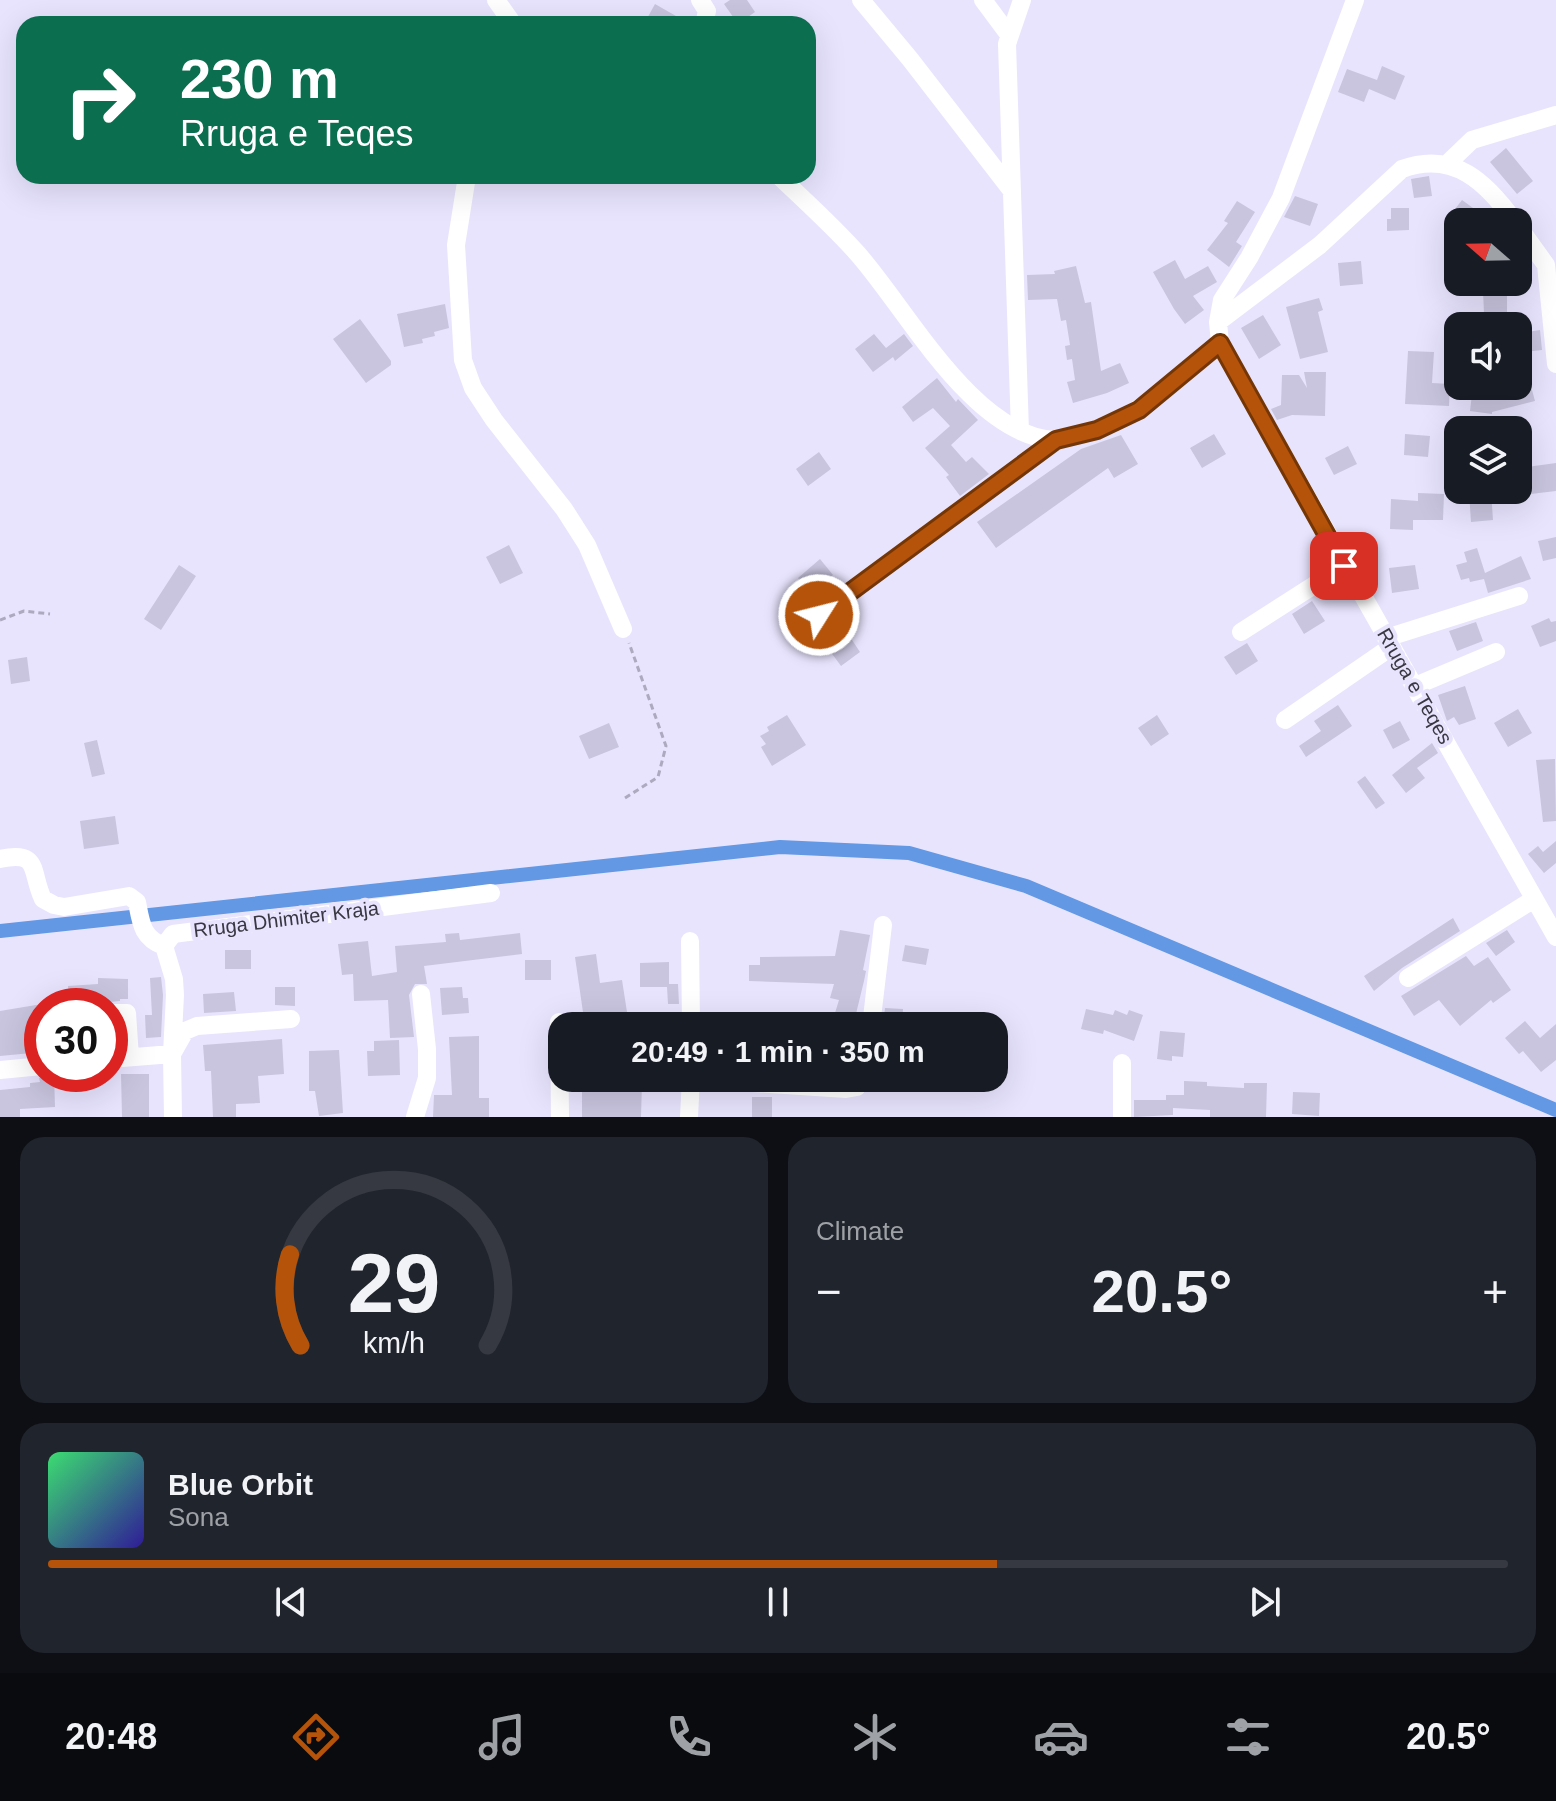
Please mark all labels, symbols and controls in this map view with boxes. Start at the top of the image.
text: 230 m [180,47,339,110]
icon: right [48,48,152,152]
text: Rruga e Teqes [180,113,414,154]
north arrow [1444,208,1532,296]
map controls [1444,208,1532,504]
button: sound [1444,312,1532,400]
button: layers [1444,416,1532,504]
pin [1310,532,1378,600]
icon: arrive [1322,544,1366,588]
position arrow [777,573,861,657]
street label: Rruga e Teqes [1373,624,1457,748]
street label: Rruga Dhimiter Kraja [192,897,381,941]
speed limit sign: 30 [24,988,128,1092]
text: 20:49 · 1 min · 350 m [631,1035,925,1068]
text: Climate [816,1216,904,1246]
text: 29 [348,1237,440,1330]
text: 20.5° [1092,1258,1232,1325]
text: − [816,1267,842,1316]
text: + [1482,1267,1508,1316]
text: km/h [363,1327,425,1359]
text: Blue Orbit [168,1468,313,1501]
text: Sona [168,1502,229,1532]
icon: previous [269,1580,313,1624]
icon: pause [756,1580,800,1624]
icon: next [1243,1580,1287,1624]
icon: directions [288,1709,344,1765]
icon: music [474,1709,530,1765]
icon: phone [661,1709,717,1765]
icon: climate [847,1709,903,1765]
icon: car [1033,1709,1089,1765]
icon: filters [1220,1709,1276,1765]
text: 20:48 [65,1716,157,1757]
text: 20.5° [1406,1716,1491,1757]

